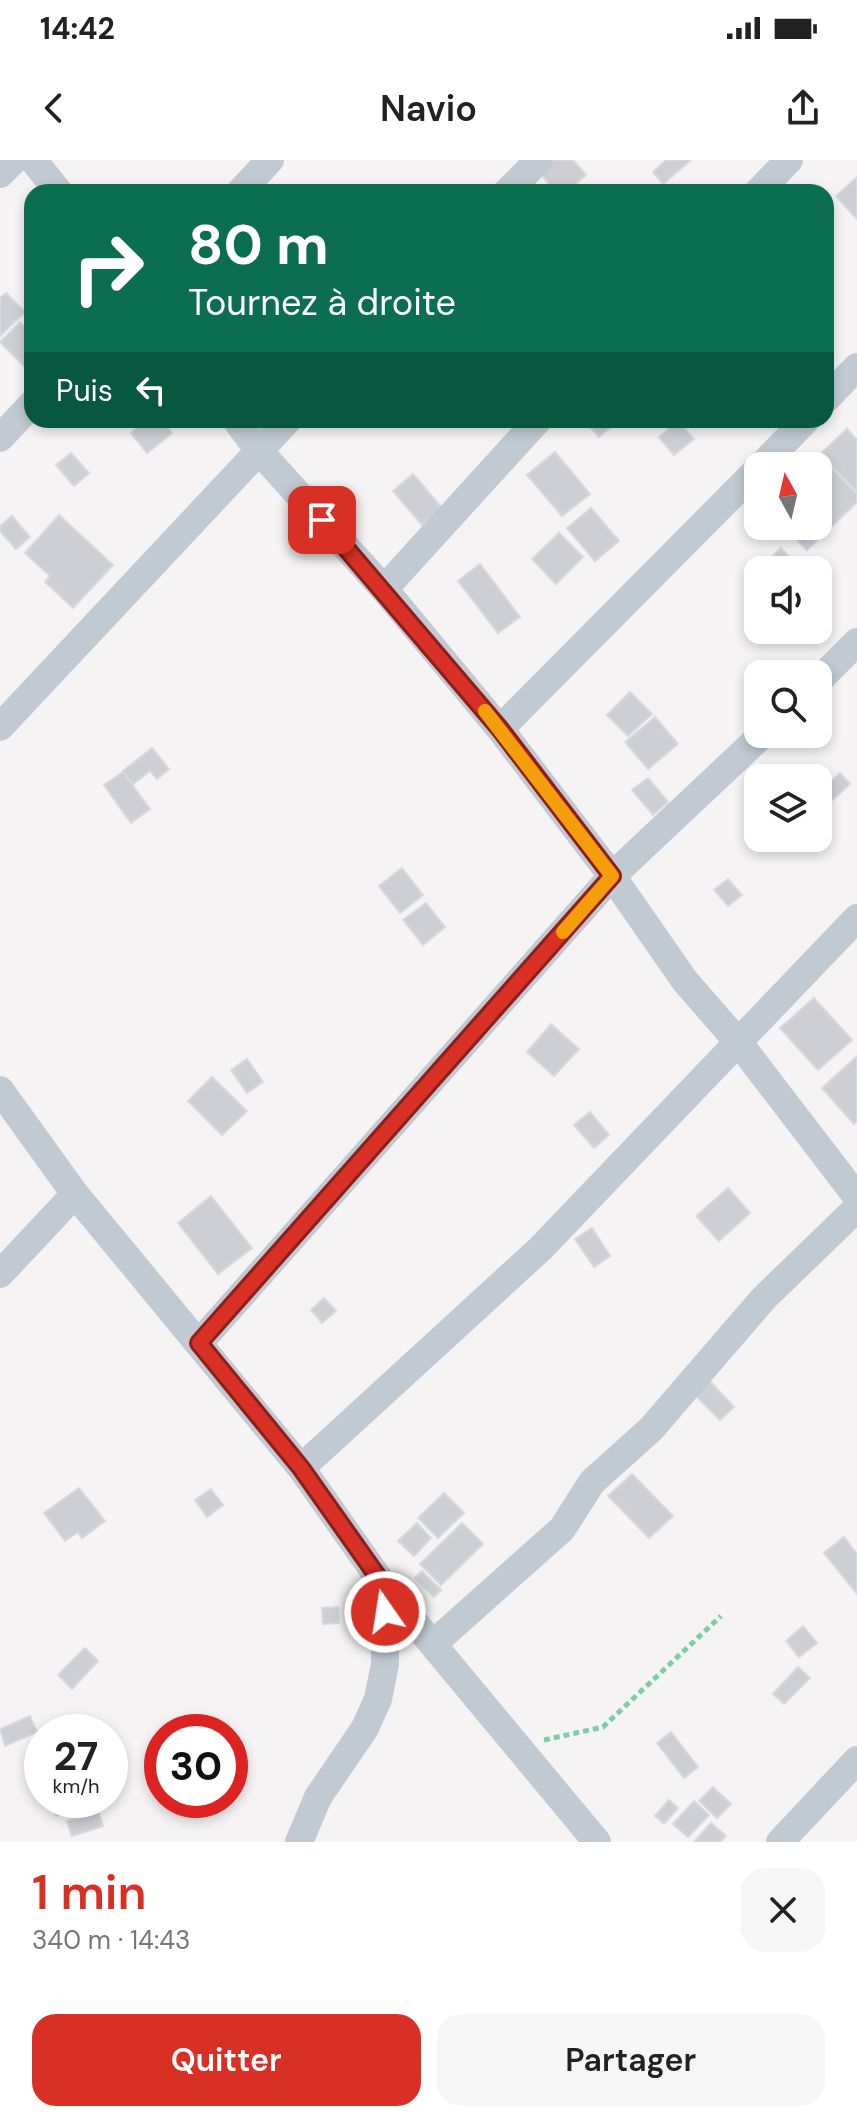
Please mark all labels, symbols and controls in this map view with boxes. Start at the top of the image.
text: 14:42 [40,9,115,48]
text: Navio [380,85,477,132]
icon: back [32,86,76,130]
icon: share [781,86,825,130]
text: 80 m [188,208,329,281]
icon: right [56,216,160,320]
text: Tournez à droite [188,279,456,326]
icon: left [129,368,173,412]
text: Puis [56,371,113,410]
north arrow [744,452,832,540]
map controls [744,452,832,852]
pin [288,486,356,554]
icon: arrive [300,498,344,542]
button: sound [744,556,832,644]
button: search [744,660,832,748]
button: layers [744,764,832,852]
position arrow [343,1570,427,1654]
speed limit sign: 30 [144,1714,248,1818]
text: 27 [54,1730,98,1782]
text: km/h [52,1773,100,1799]
text: 1 min [32,1861,147,1924]
button: close [741,1868,825,1952]
text: 340 m · 14:43 [32,1923,190,1957]
button: Quitter [32,2014,421,2106]
button: Partager [437,2014,825,2106]

